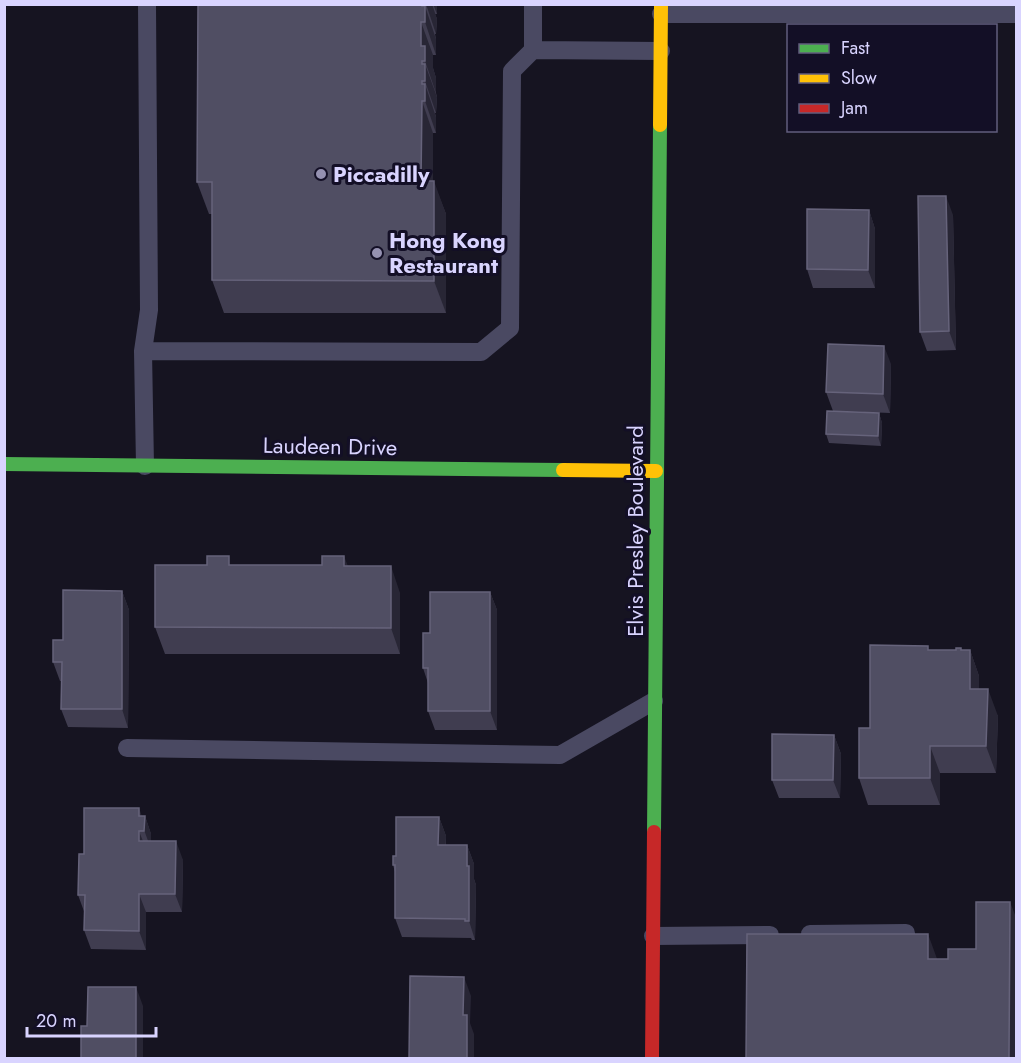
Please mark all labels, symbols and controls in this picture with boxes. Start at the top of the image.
legend [787,24,997,132]
text: Fast [841,35,870,61]
text: Slow [841,65,878,91]
text: Jam [839,95,868,121]
place label: Piccadilly [333,158,430,190]
marker: Piccadilly [314,167,328,181]
place label: Hong Kong Restaurant [389,224,506,281]
marker: Hong Kong Restaurant [370,246,384,260]
street label: Elvis Presley Boulevard [619,425,651,637]
street label: Laudeen Drive [263,429,397,463]
scale bar [27,1000,156,1038]
text: 20 m [36,1008,76,1034]

